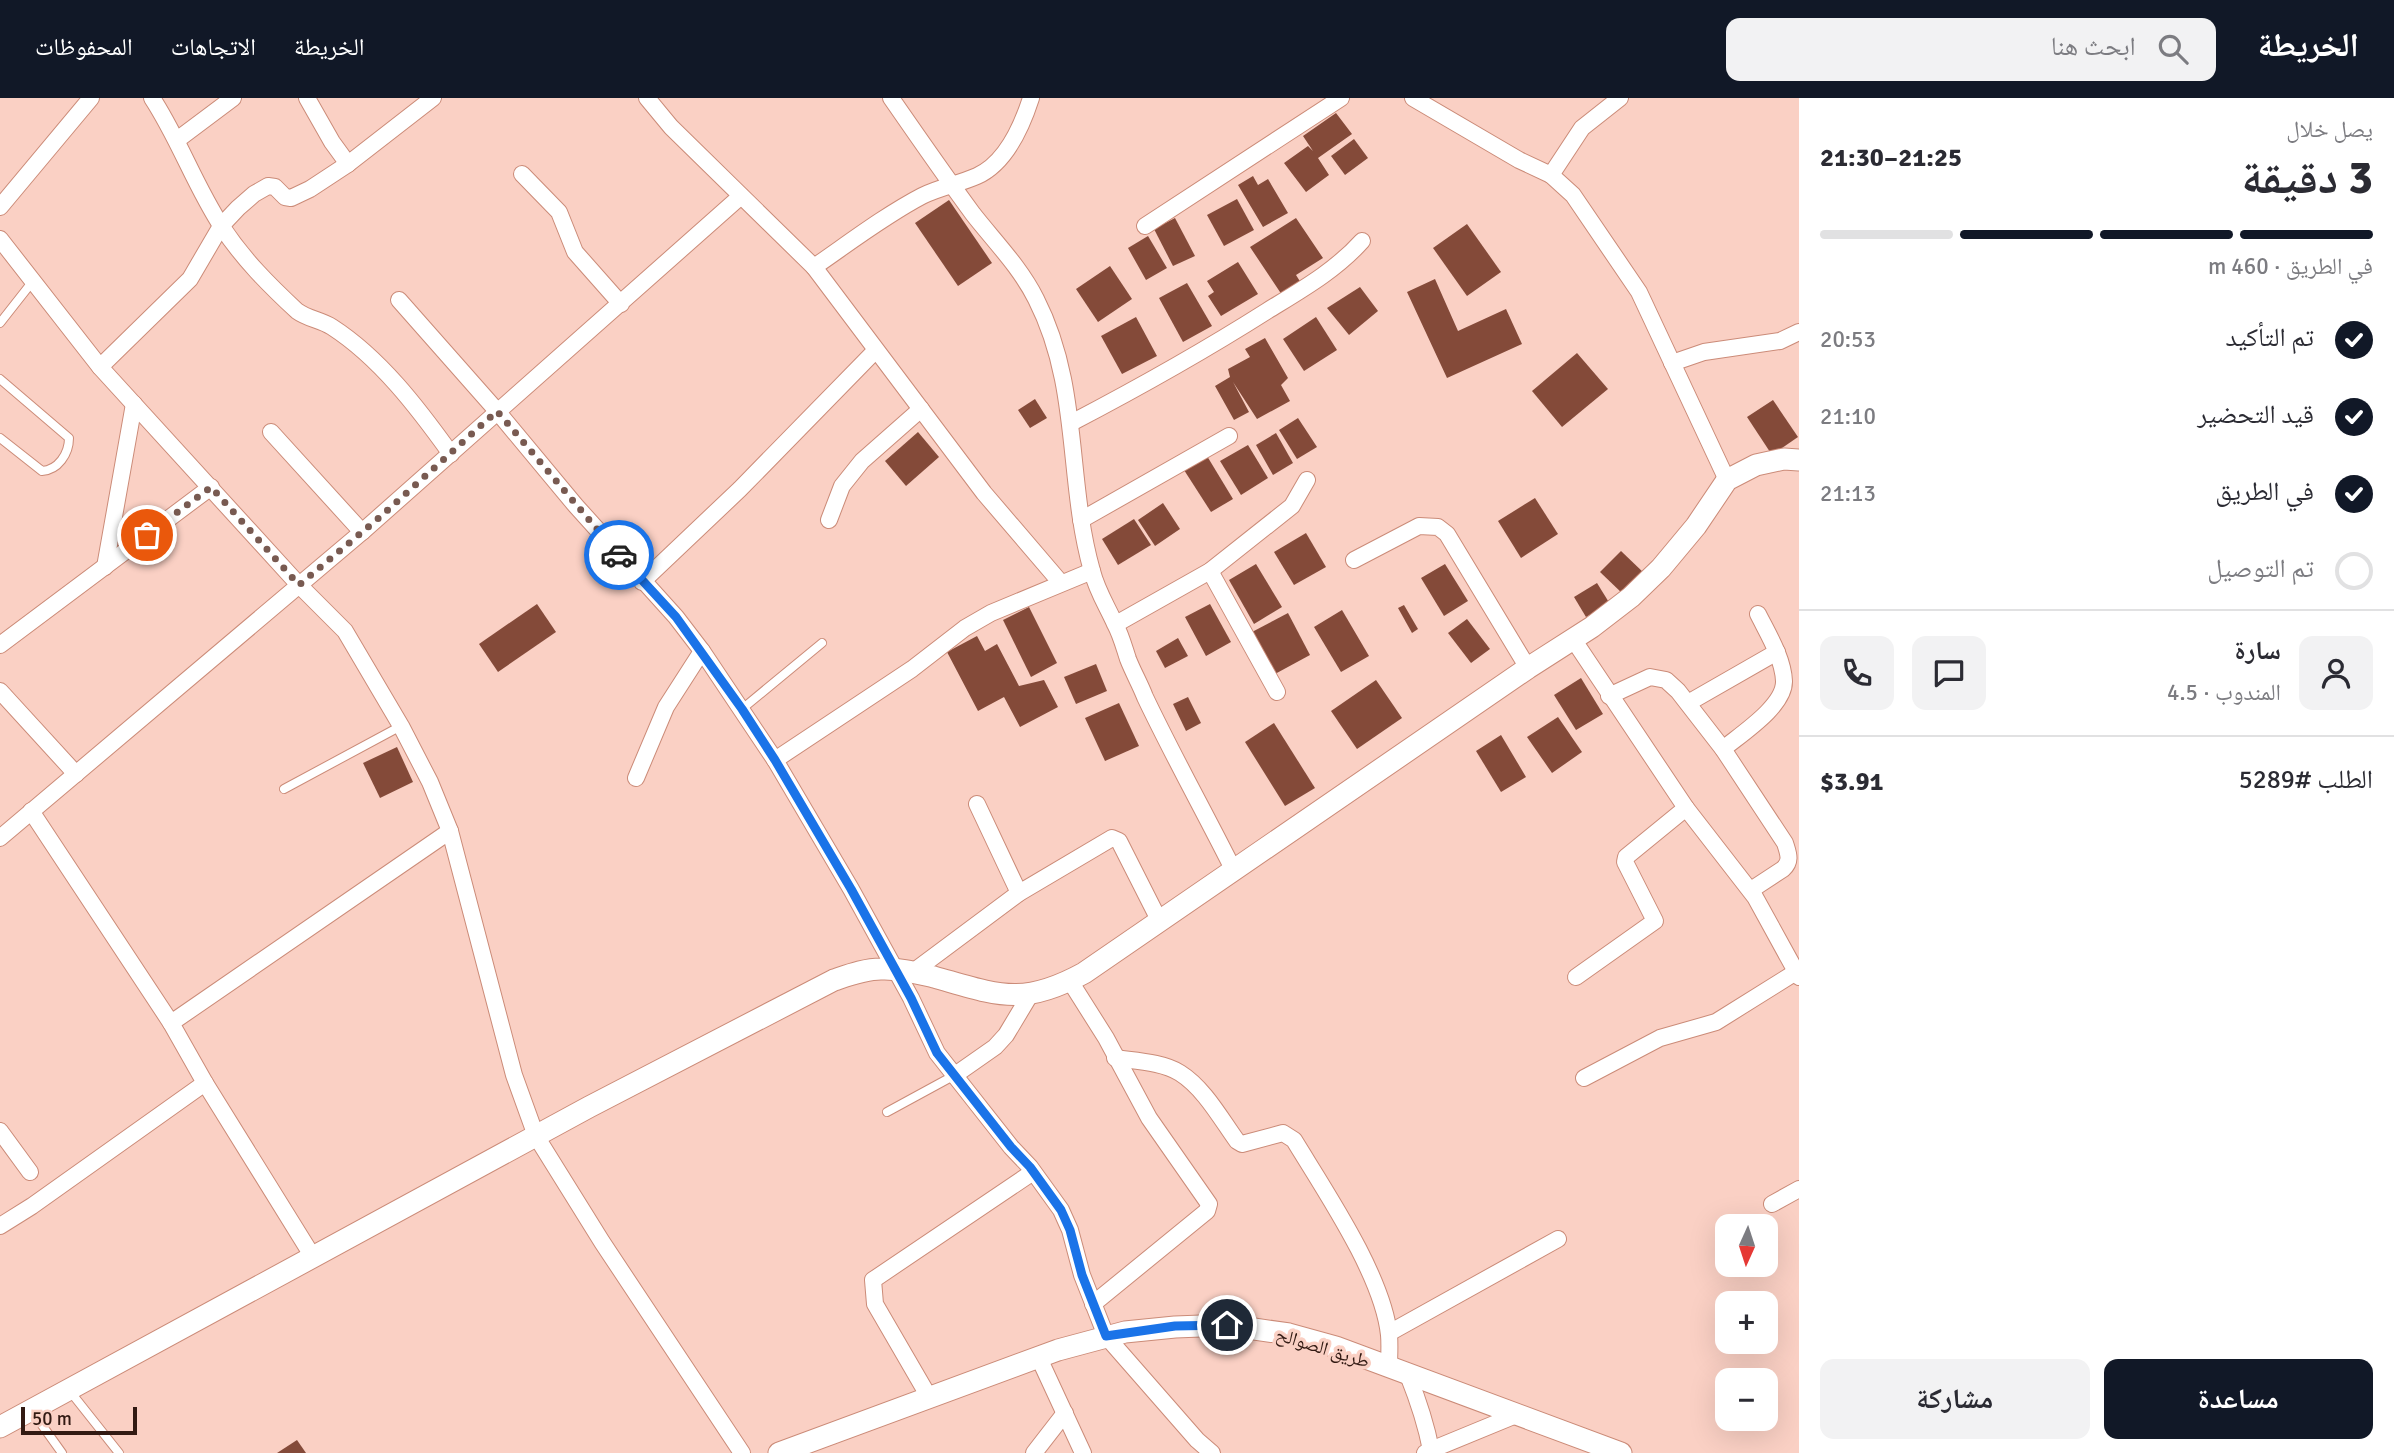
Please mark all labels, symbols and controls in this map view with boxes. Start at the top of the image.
search box [1726,18,2216,81]
text: الخريطة [2258,25,2359,66]
icon: search [2154,30,2192,68]
text: ابحث هنا [2051,31,2136,63]
text: المحفوظات [35,32,133,62]
text: الاتجاهات [171,32,256,62]
text: الخريطة [294,32,365,62]
text: يصل خلال [2286,115,2373,144]
text: 21:25–21:30 [1820,142,1962,174]
text: 3 دقيقة [2241,150,2373,206]
text: في الطريق · 460 m [2208,252,2373,281]
icon: check [2335,321,2373,359]
text: تم التأكيد [2226,322,2314,354]
text: 20:53 [1820,325,1876,354]
icon: check [2335,398,2373,436]
text: قيد التحضير [2197,399,2314,431]
text: 21:10 [1820,402,1876,431]
icon: check [2335,475,2373,513]
text: في الطريق [2215,476,2314,508]
text: 21:13 [1820,479,1876,508]
pin [117,505,177,565]
icon: bag [128,516,166,554]
courier [584,520,654,590]
icon: car [600,536,638,574]
text: تم التوصيل [2207,553,2314,585]
text: سارة [2234,635,2281,667]
button: phone [1820,636,1894,710]
button: chat [1912,636,1986,710]
button: person [2299,636,2373,710]
text: المندوب · 4.5 [2167,678,2281,707]
text: الطلب #5289 [2239,764,2373,796]
text: $3.91 [1820,766,1884,798]
north arrow [1715,1214,1778,1278]
map controls [1715,1214,1778,1431]
button: + [1715,1291,1778,1354]
pin [1197,1295,1257,1355]
icon: home [1208,1306,1246,1344]
street label: طريق الصوالح [1273,1322,1372,1374]
button: مشاركة [1820,1359,2090,1439]
button: مساعدة [2104,1359,2373,1439]
button: − [1715,1368,1778,1431]
scale bar [21,1404,136,1436]
text: 50 m [32,1407,72,1431]

